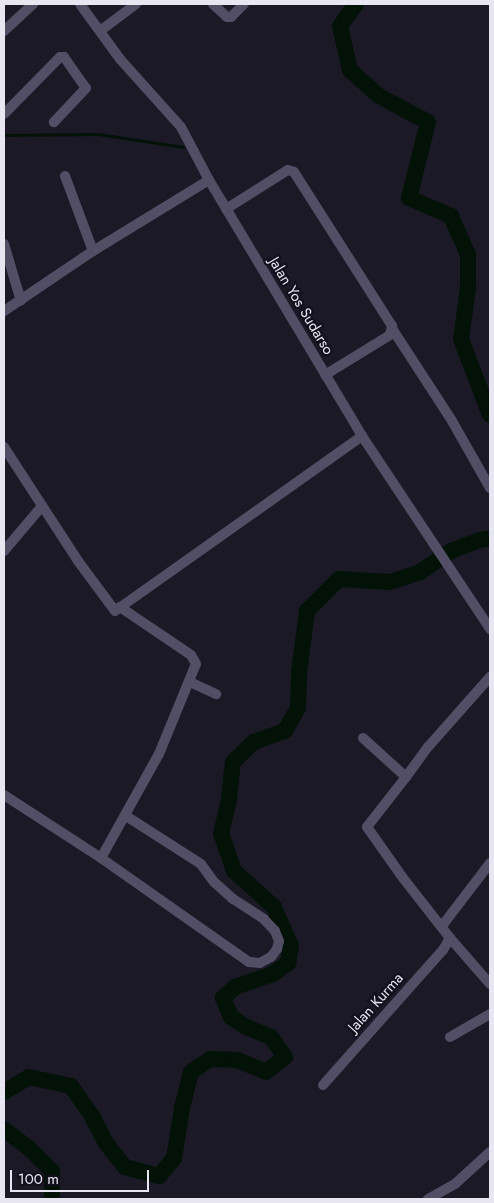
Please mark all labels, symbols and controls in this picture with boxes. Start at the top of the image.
street label: Jalan Yos Sudarso [265,254,337,358]
street label: Jalan Kurma [345,970,407,1036]
scale bar [12,1160,151,1192]
text: 100 m [18,1168,59,1190]

